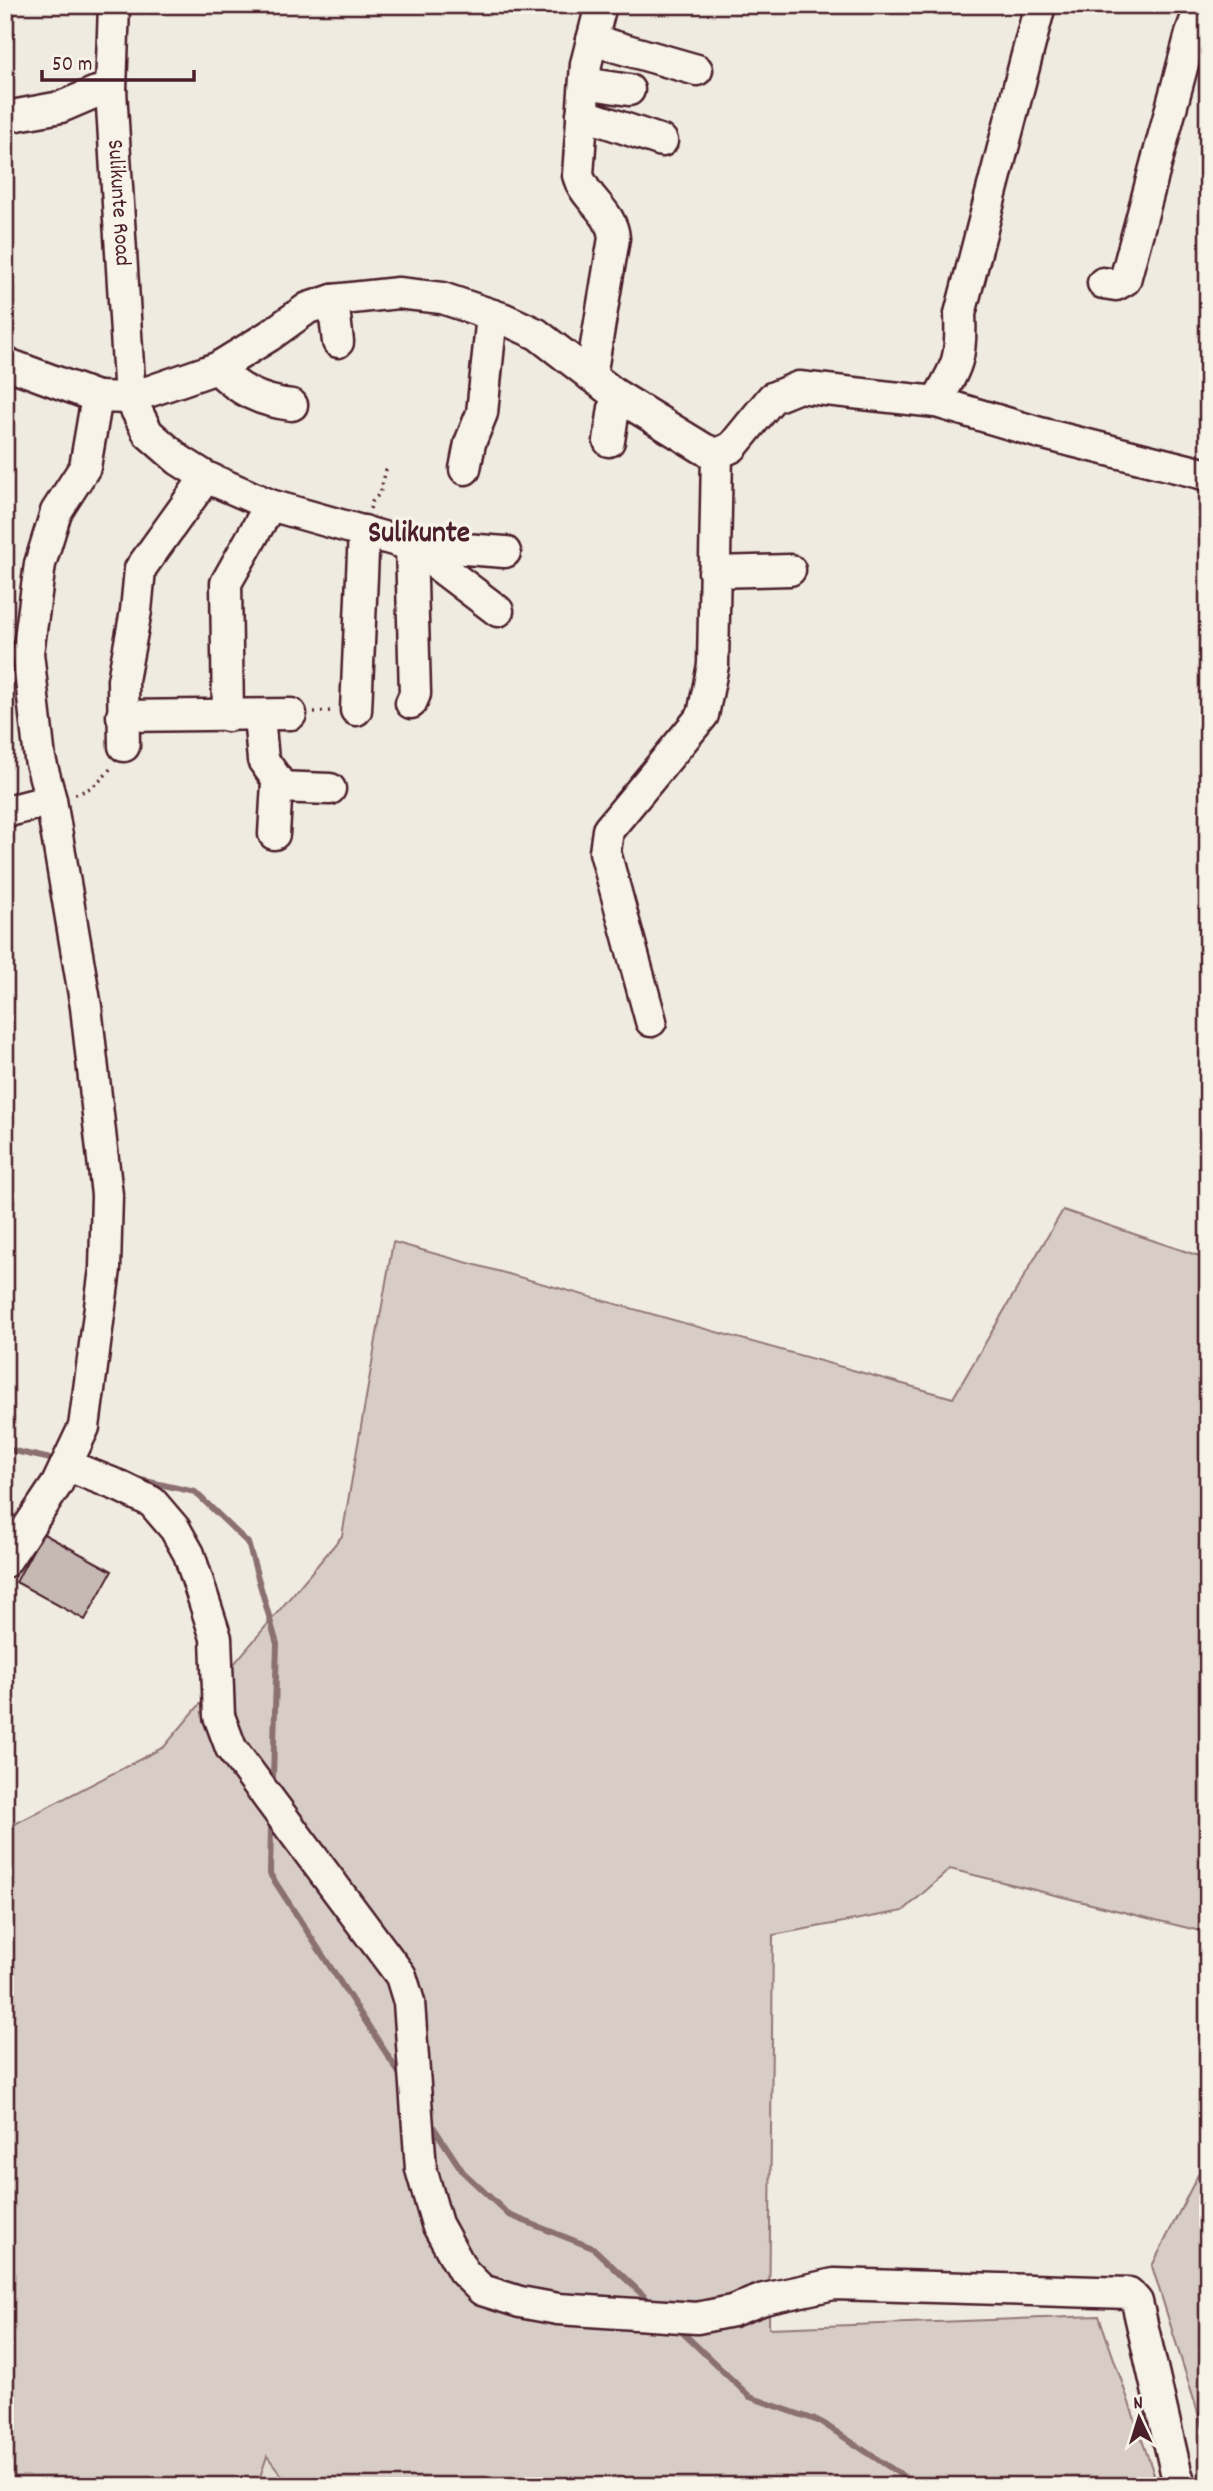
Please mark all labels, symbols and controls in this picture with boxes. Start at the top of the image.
scale bar [42,38,194,82]
text: 50 m [52,51,92,81]
street label: Sulikunte Road [98,138,138,267]
district label: Sulikunte [368,514,470,557]
north arrow [1104,2382,1174,2452]
text: N [1132,2391,1144,2418]

